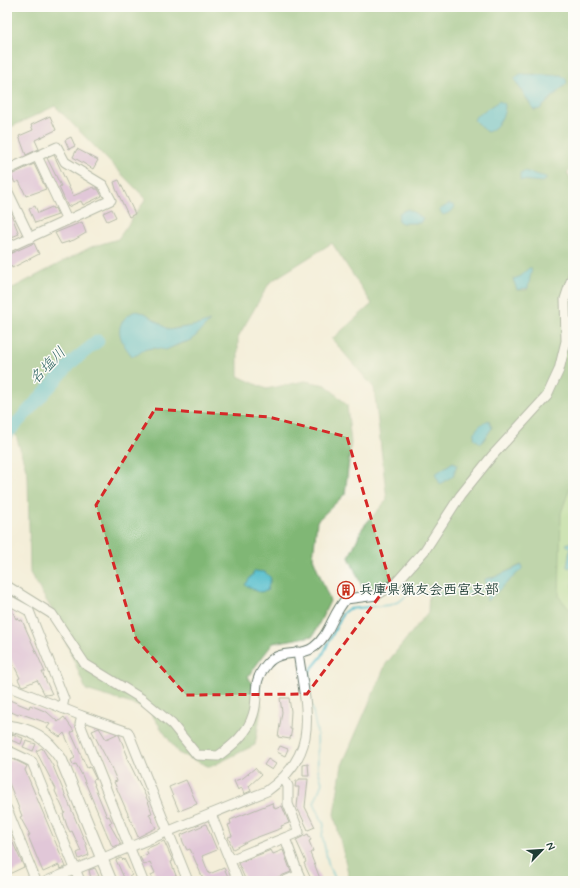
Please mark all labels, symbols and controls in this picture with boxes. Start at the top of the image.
water label: 名塩川 [25,343,71,389]
building icon: 兵庫県猟友会西宮支部 [336,580,356,600]
place label: 兵庫県猟友会西宮支部 [359,581,499,599]
north arrow [522,830,562,870]
text: N [542,840,558,852]

